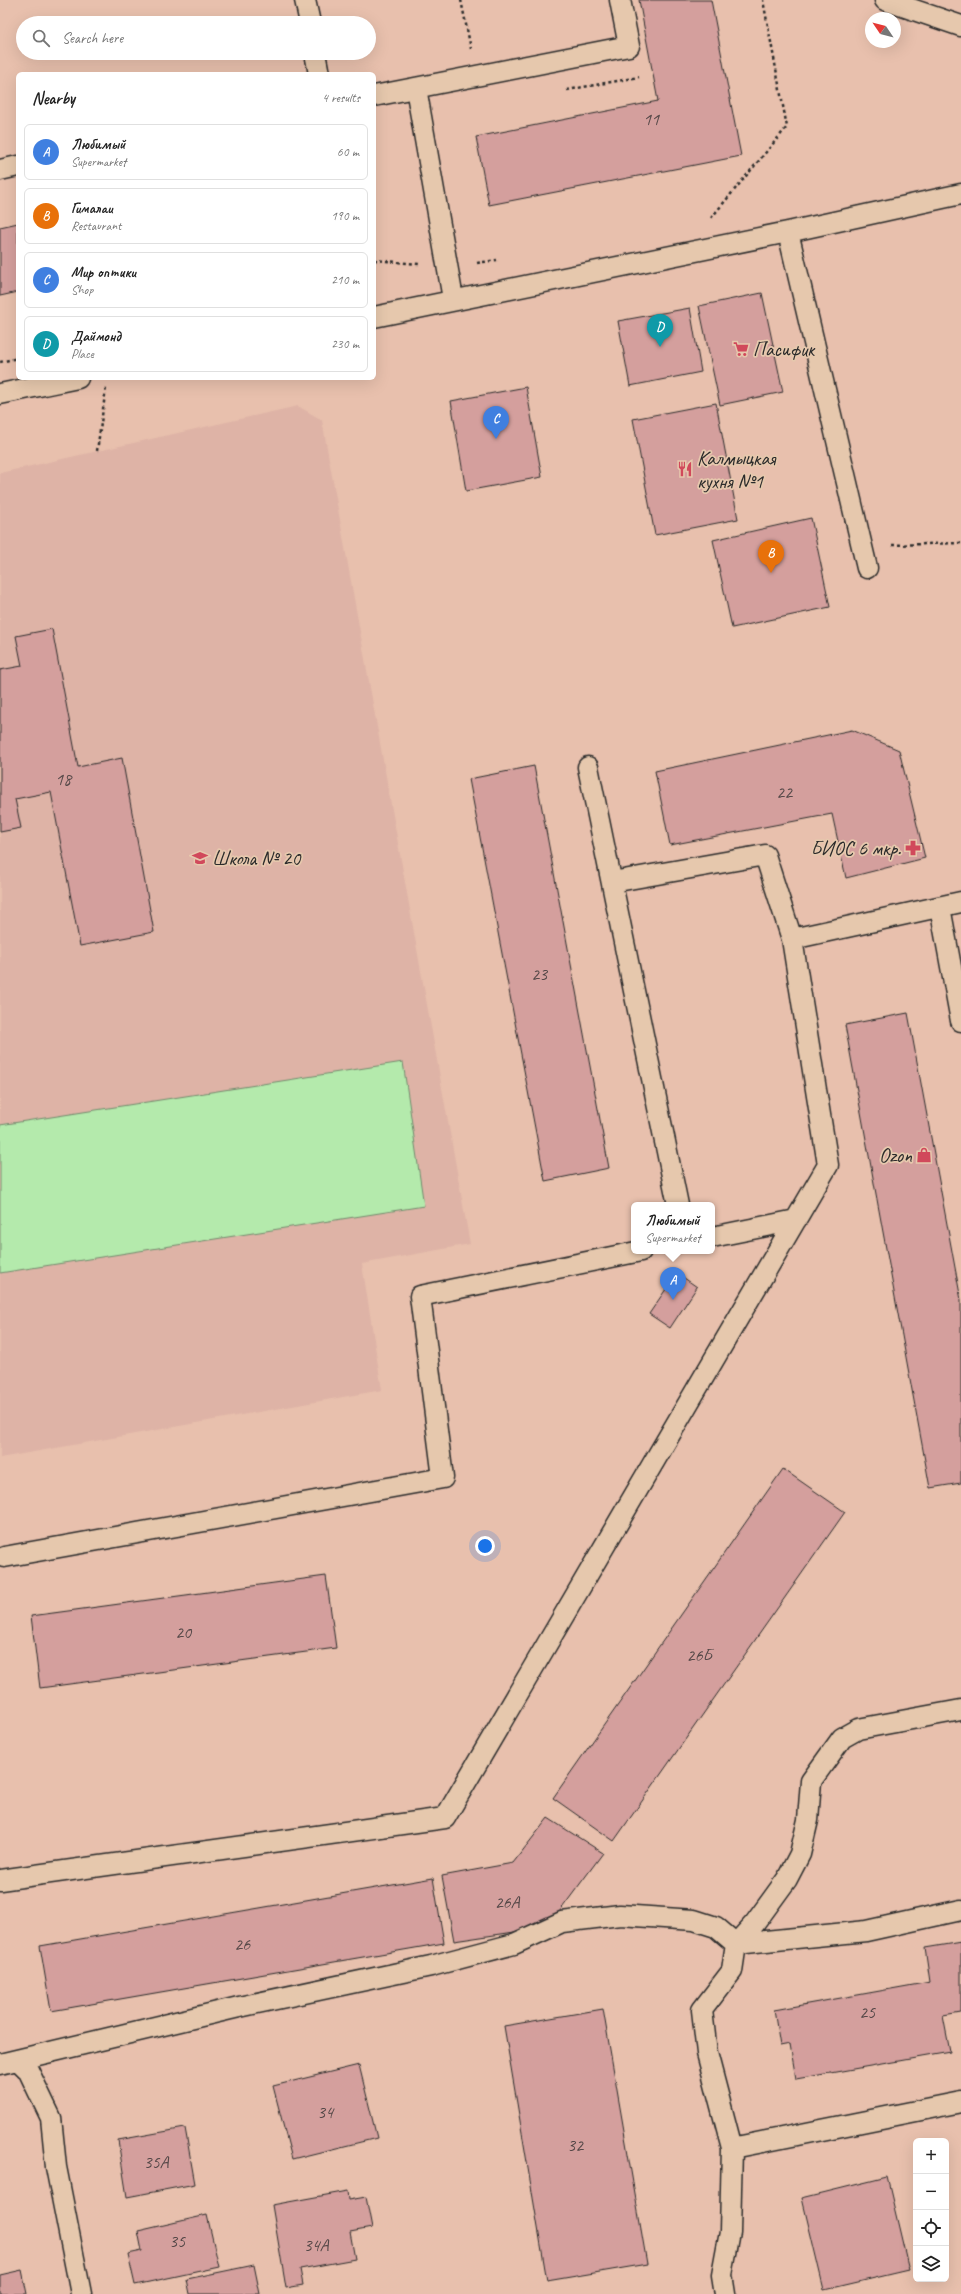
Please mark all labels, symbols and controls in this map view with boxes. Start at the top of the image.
north arrow [865,12,901,48]
search box [16,16,376,60]
icon: search [30,27,52,49]
text: Search here [62,29,123,48]
text: Nearby [32,88,75,109]
text: 4 results [322,90,360,106]
house number: 11 [643,108,660,130]
text: Любимый [71,135,125,154]
text: A [43,144,49,160]
text: 60 m [337,144,359,160]
text: Supermarket [71,154,126,170]
text: Гималаи [71,199,113,218]
text: B [43,208,49,224]
text: 190 m [331,208,359,224]
text: Restaurant [71,218,121,234]
text: Мир оптики [71,263,136,282]
text: C [43,272,49,288]
text: 210 m [331,272,359,288]
text: Shop [71,282,93,298]
pin: D [647,314,673,347]
text: Даймонд [71,327,121,346]
text: D [42,336,50,352]
text: 230 m [331,336,359,352]
place label: Пасифик [753,337,816,362]
supermarket icon: Пасифик [732,340,750,358]
text: Place [71,346,94,362]
pin: C [483,406,509,439]
place label: Калмыцкая кухня №1 [697,446,777,494]
restaurant icon: Калмыцкая кухня №1 [676,460,694,478]
pin: B [758,540,784,573]
house number: 18 [55,768,73,790]
house number: 22 [776,781,794,803]
place label: БИОС 6 мкр. [811,836,901,861]
pharmacy icon: БИОС 6 мкр. [904,839,922,857]
place label: Школа № 20 [212,846,302,871]
school or university icon: Школа № 20 [191,849,209,867]
house number: 23 [531,963,549,985]
place label: Ozon [879,1143,913,1168]
shop icon: Ozon [915,1146,933,1164]
popup [631,1202,715,1254]
text: Любимый [645,1211,700,1230]
text: Supermarket [645,1230,701,1246]
pin: A [660,1267,686,1300]
your location [475,1536,495,1556]
house number: 20 [175,1621,193,1643]
house number: 26Б [686,1644,715,1666]
house number: 26А [494,1891,521,1913]
house number: 26 [234,1933,251,1955]
house number: 25 [859,2001,876,2023]
house number: 34 [317,2101,335,2123]
house number: 32 [567,2134,585,2156]
map controls [913,2138,949,2282]
button: + [913,2138,949,2174]
house number: 35А [143,2151,170,2173]
button: − [913,2174,949,2210]
button: locate [913,2210,949,2246]
house number: 35 [169,2230,186,2252]
house number: 34А [303,2234,330,2256]
button: layers [913,2246,949,2282]

